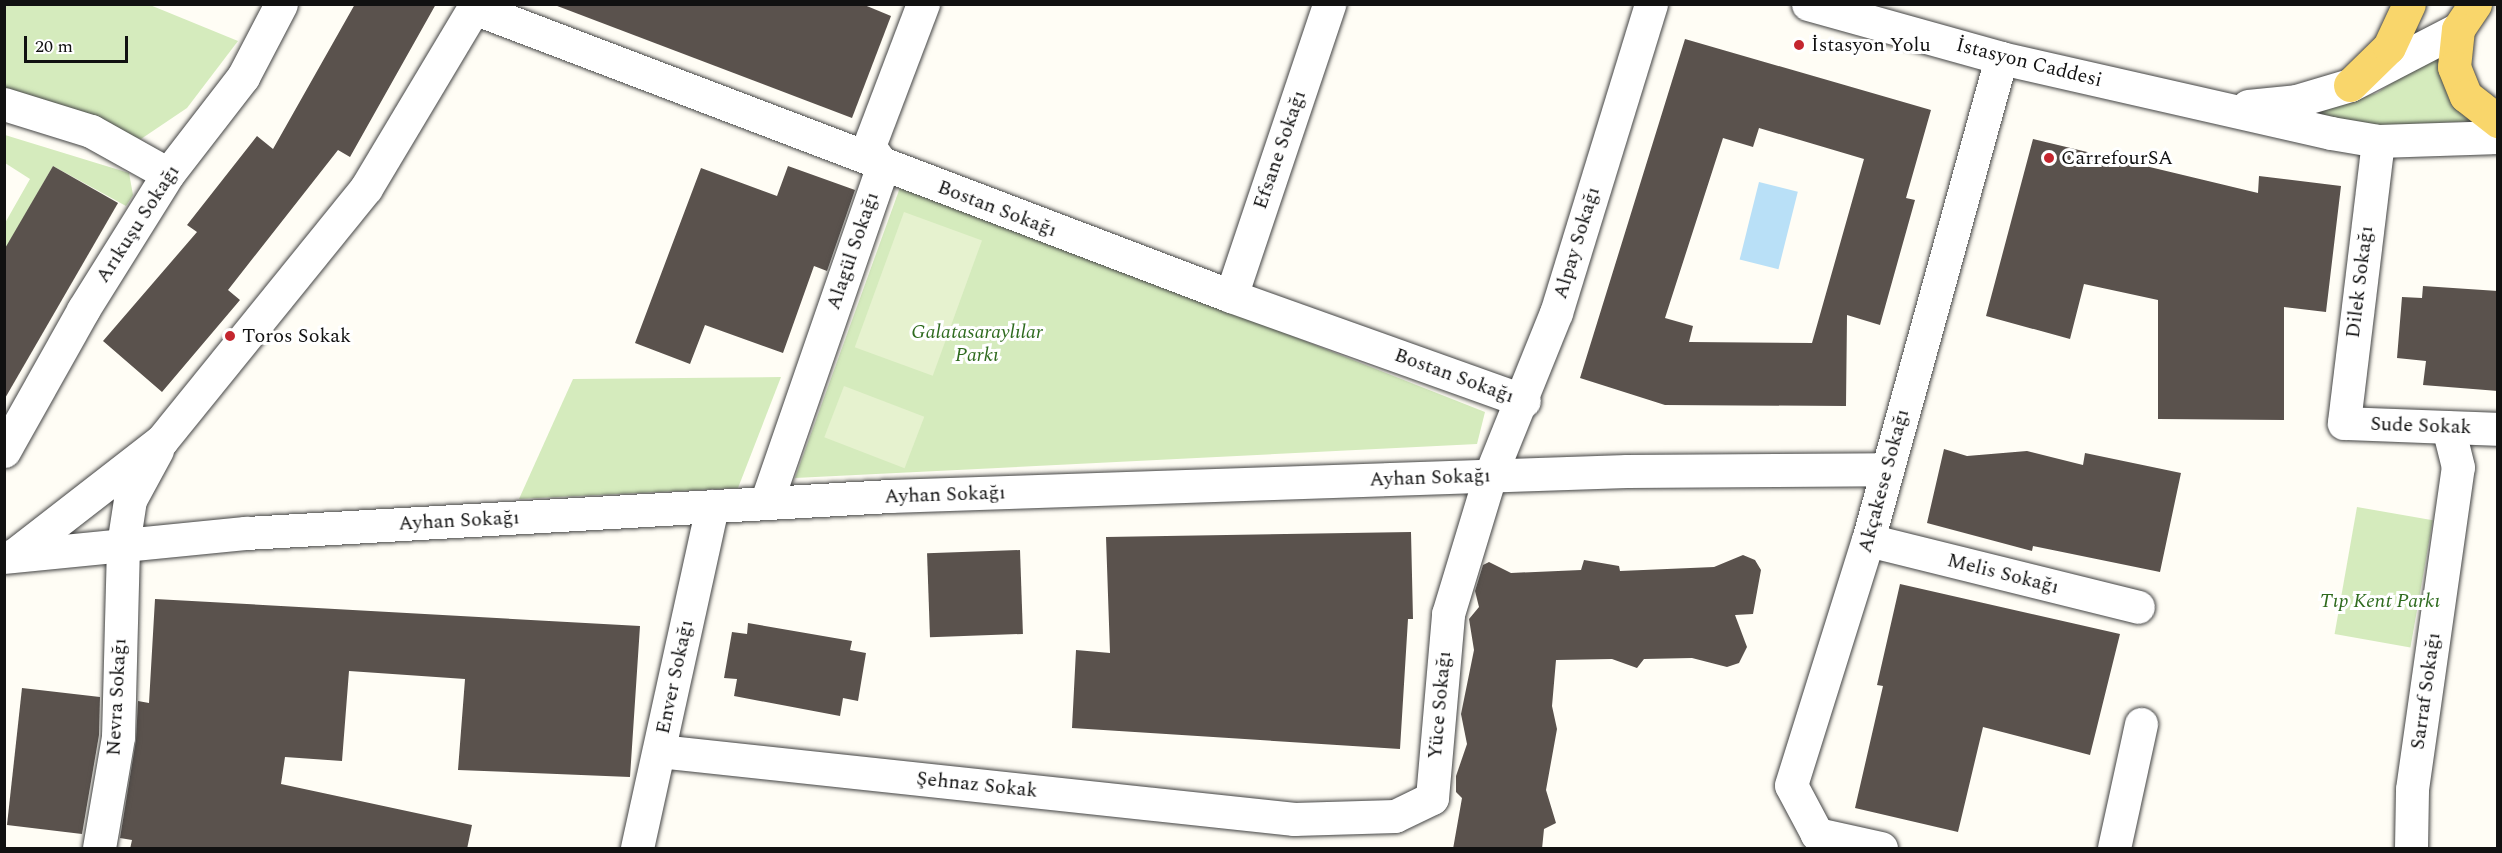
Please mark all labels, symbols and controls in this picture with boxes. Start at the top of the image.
scale bar [27,24,130,62]
text: 20 m [35,33,73,60]
place label: İstasyon Yolu [1811,33,1931,57]
street label: İstasyon Caddesi [1953,33,2105,93]
marker: İstasyon Yolu [1792,38,1806,52]
street label: Efsane Sokağı [1248,87,1312,213]
place label: CarrefourSA [2061,146,2173,170]
marker: CarrefourSA [2042,151,2056,165]
street label: Arıkuşu Sokağı [91,161,185,287]
street label: Bostan Sokağı [934,175,1060,243]
street label: Alpay Sokağı [1549,184,1605,302]
street label: Alagül Sokağı [822,189,884,313]
street label: Dilek Sokağı [2341,224,2379,340]
park label: Galatasaraylılar Parkı [911,321,1043,368]
place label: Toros Sokak [242,324,351,348]
marker: Toros Sokak [223,329,237,343]
street label: Bostan Sokağı [1391,343,1517,409]
street label: Akçakese Sokağı [1853,406,1915,556]
street label: Sude Sokak [2370,412,2472,440]
street label: Ayhan Sokağı [1369,464,1491,492]
street label: Ayhan Sokağı [884,481,1006,509]
street label: Ayhan Sokağı [398,506,520,536]
street label: Melis Sokağı [1945,549,2061,599]
park label: Tıp Kent Parkı [2320,589,2440,613]
street label: Enver Sokağı [651,618,699,736]
street label: Sarraf Sokağı [2406,631,2446,751]
street label: Nevra Sokağı [102,638,132,756]
street label: Yüce Sokağı [1423,650,1457,760]
street label: Şehnaz Sokak [915,767,1039,803]

